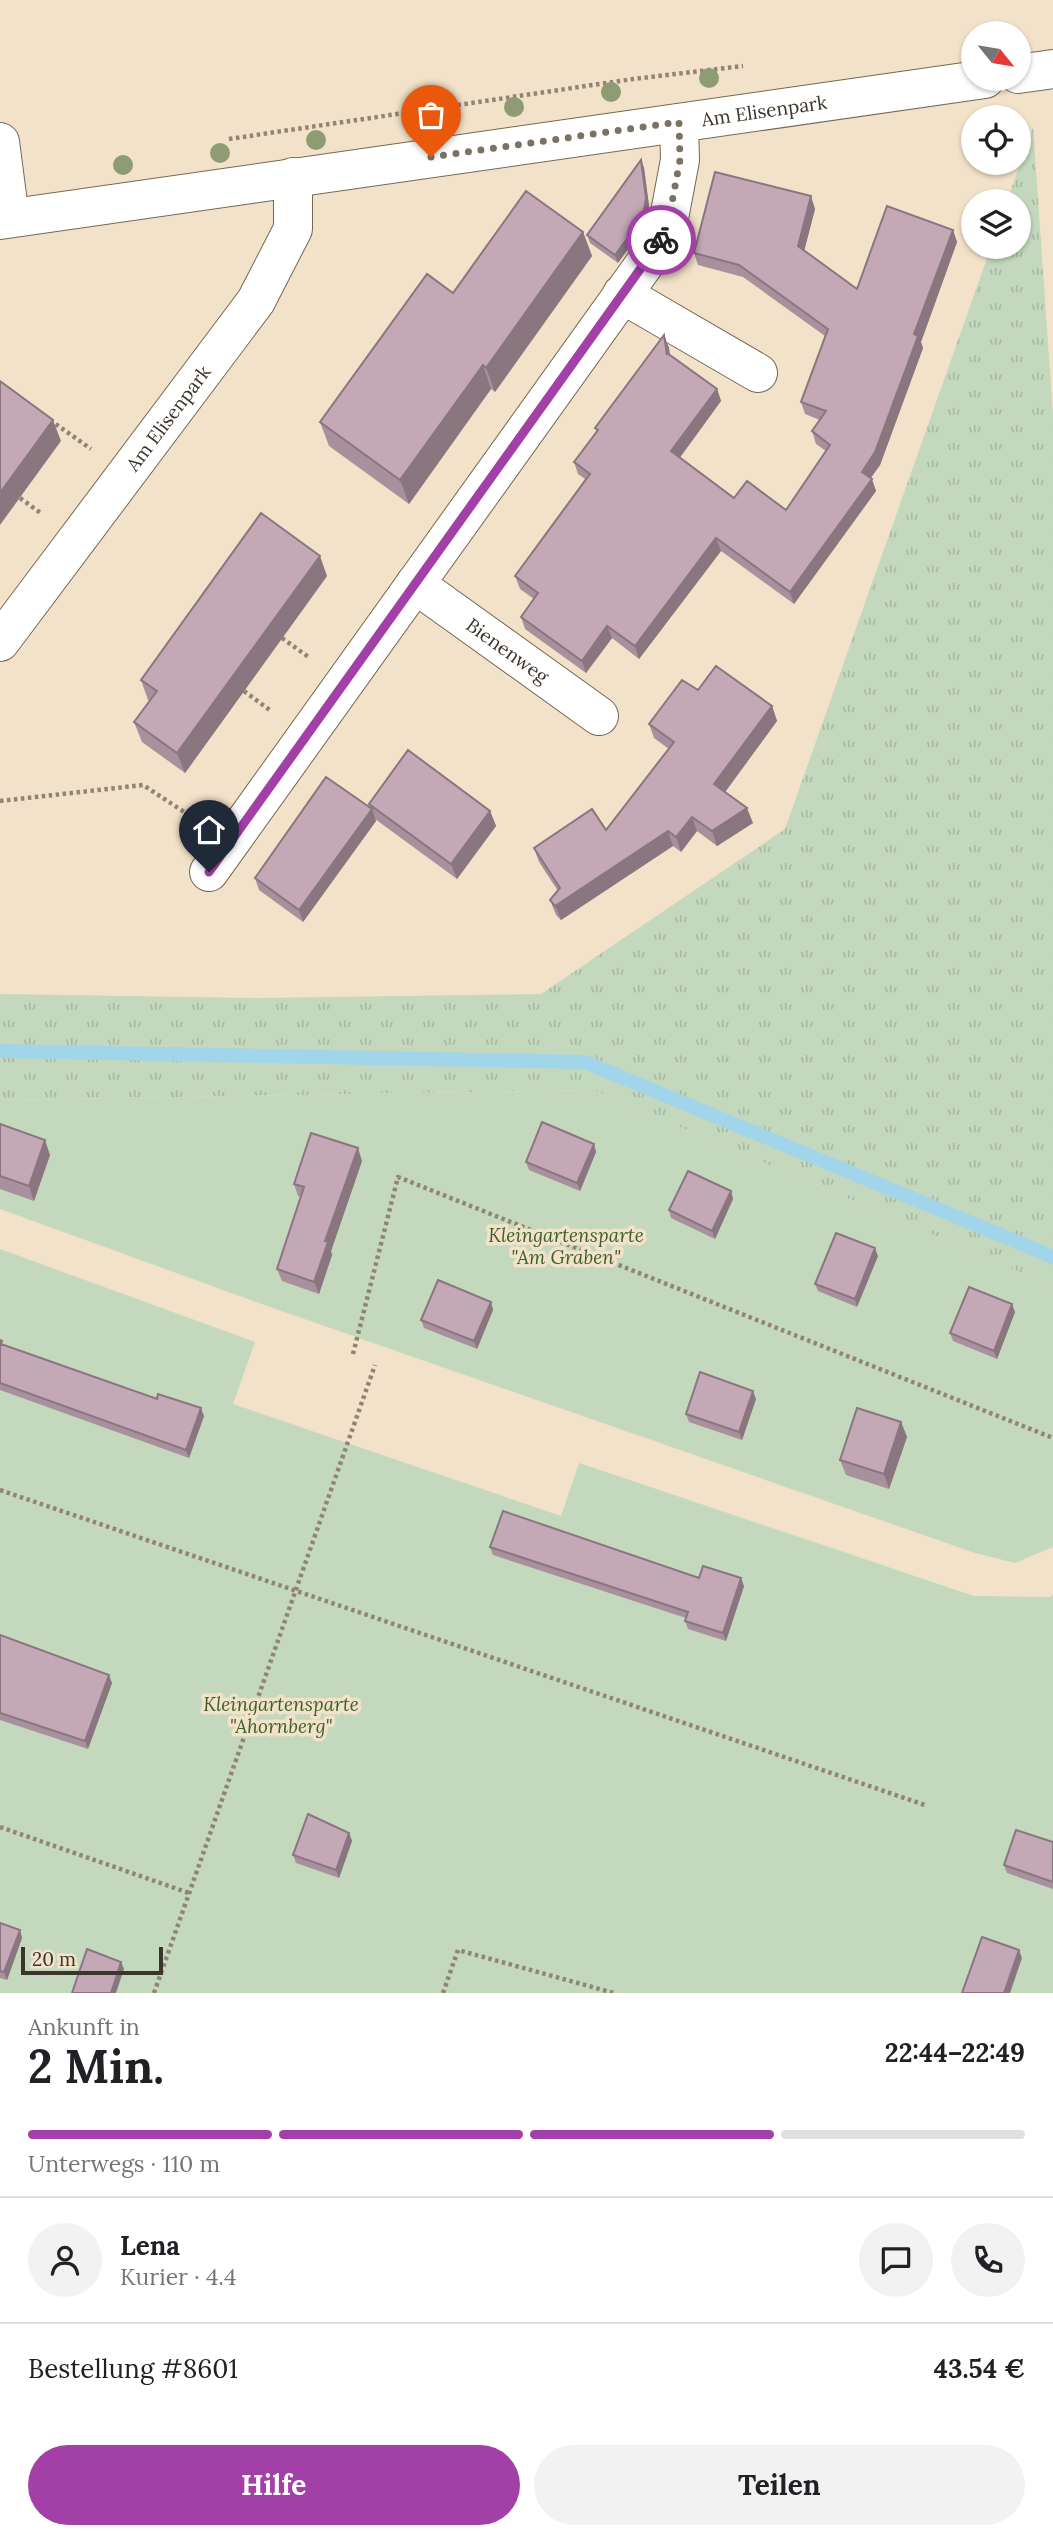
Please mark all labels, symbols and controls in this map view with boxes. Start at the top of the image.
north arrow [961,21,1031,91]
map controls [961,21,1031,259]
pin [401,85,461,157]
street label: Am Elisenpark [699,90,829,132]
icon: bag [412,96,450,134]
button: locate [961,105,1031,175]
button: layers [961,189,1031,259]
courier [626,205,696,275]
icon: bike [642,221,680,259]
street label: Am Elisenpark [120,360,216,477]
street label: Bienenweg [462,613,554,689]
pin [179,800,239,872]
icon: home [190,811,228,849]
park label: Kleingartensparte "Am Graben" [488,1223,644,1269]
park label: Kleingartensparte "Ahornberg" [203,1692,359,1738]
scale bar [21,1944,163,1976]
text: 20 m [32,1947,76,1971]
text: Ankunft in [28,2012,140,2041]
text: 22:44–22:49 [885,2036,1025,2069]
text: 2 Min. [28,2037,164,2096]
text: Unterwegs · 110 m [28,2149,220,2178]
button: person [28,2223,102,2297]
button: chat [859,2223,933,2297]
button: phone [951,2223,1025,2297]
text: Lena [120,2229,180,2262]
text: Kurier · 4.4 [120,2262,237,2291]
text: Bestellung #8601 [28,2352,238,2385]
text: 43.54 € [934,2352,1025,2385]
button: Hilfe [28,2445,520,2525]
button: Teilen [534,2445,1025,2525]

